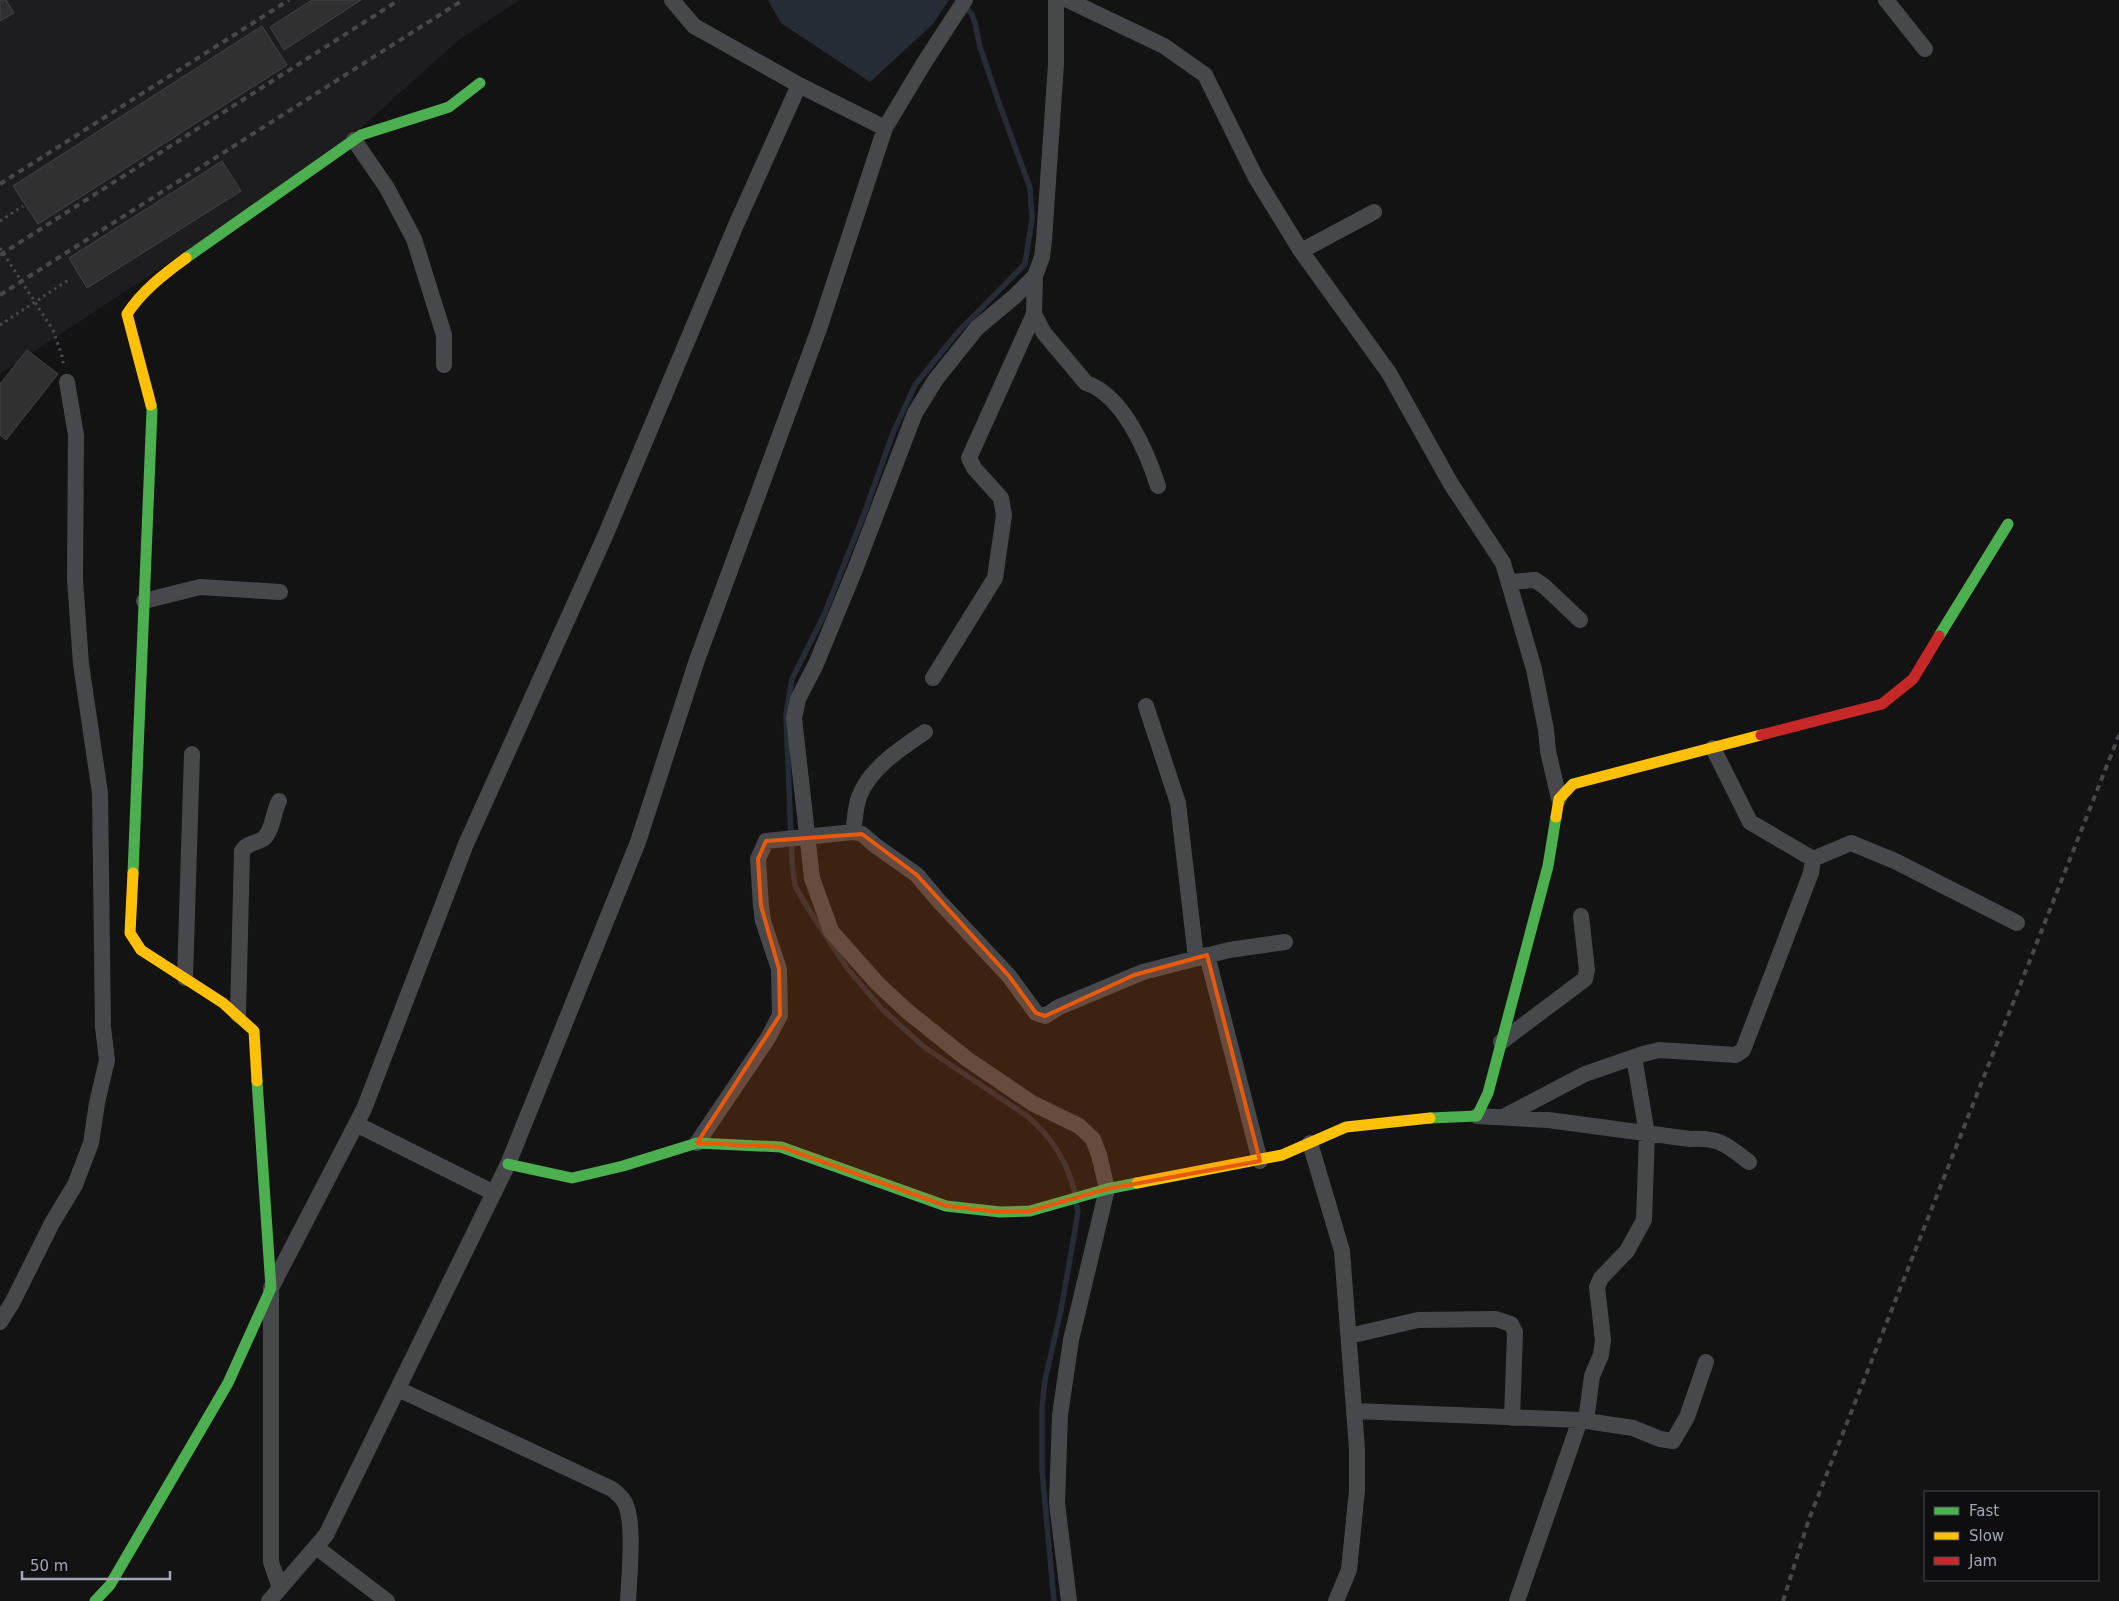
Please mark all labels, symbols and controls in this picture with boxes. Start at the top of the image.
legend [1924,1491,2099,1581]
text: Fast [1969,1502,1999,1520]
text: Slow [1969,1527,2004,1545]
scale bar [22,1548,170,1580]
text: Jam [1968,1552,1997,1570]
text: 50 m [30,1557,68,1575]

